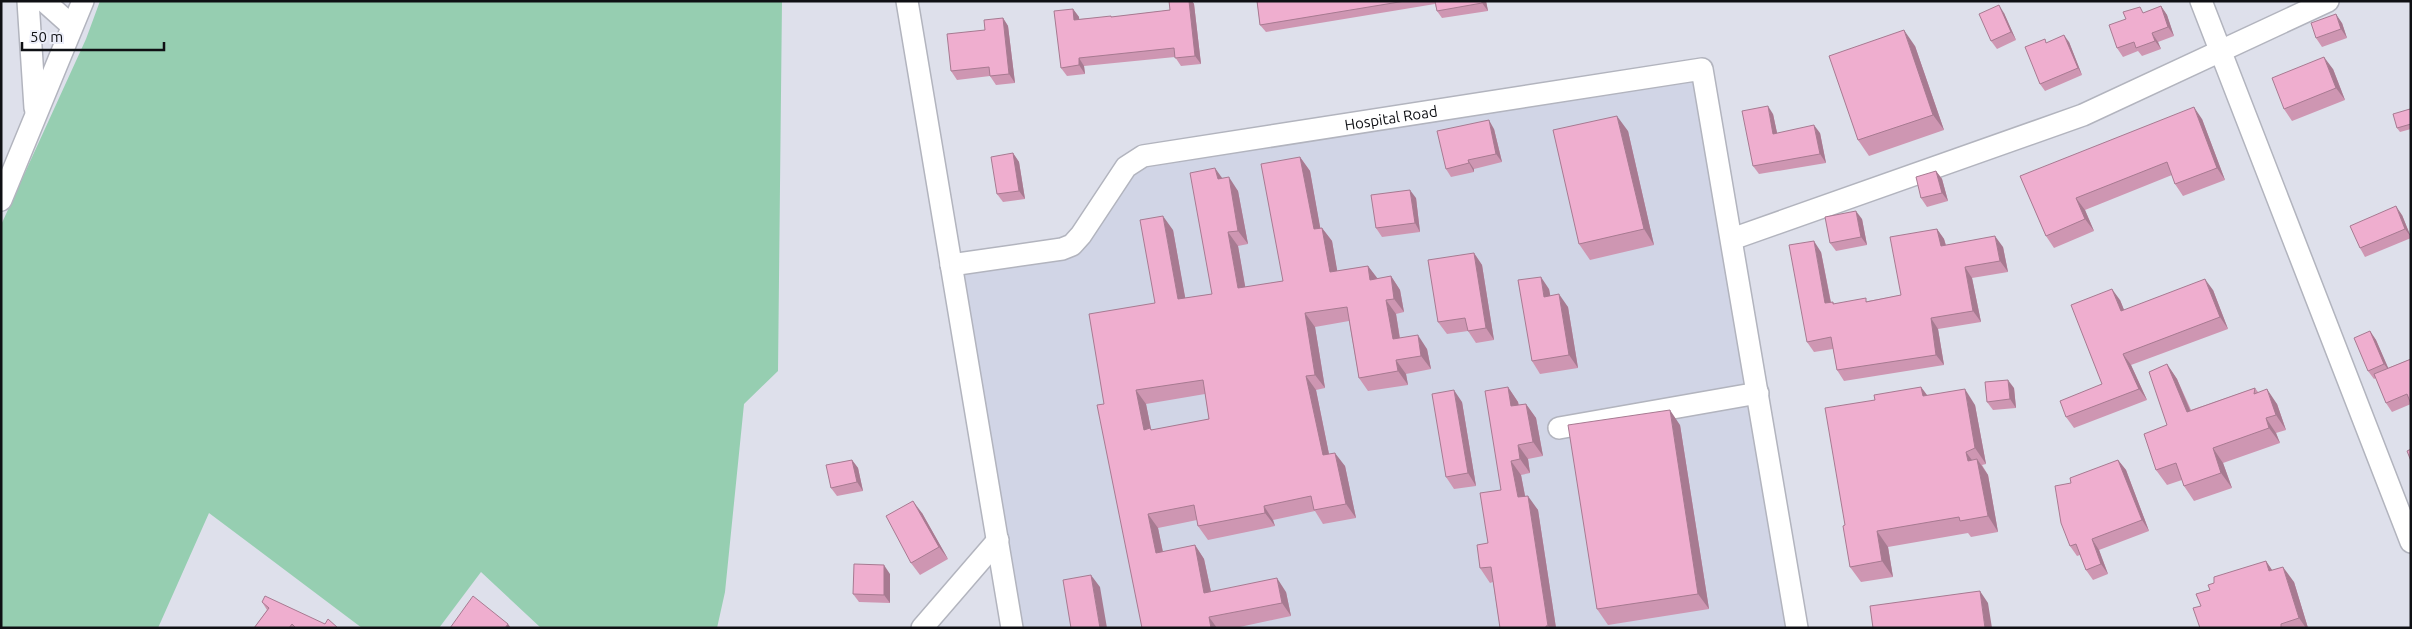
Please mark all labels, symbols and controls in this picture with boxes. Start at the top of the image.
scale bar [22,20,165,52]
text: 50 m [30,28,63,45]
street label: Hospital Road [1343,102,1438,133]

